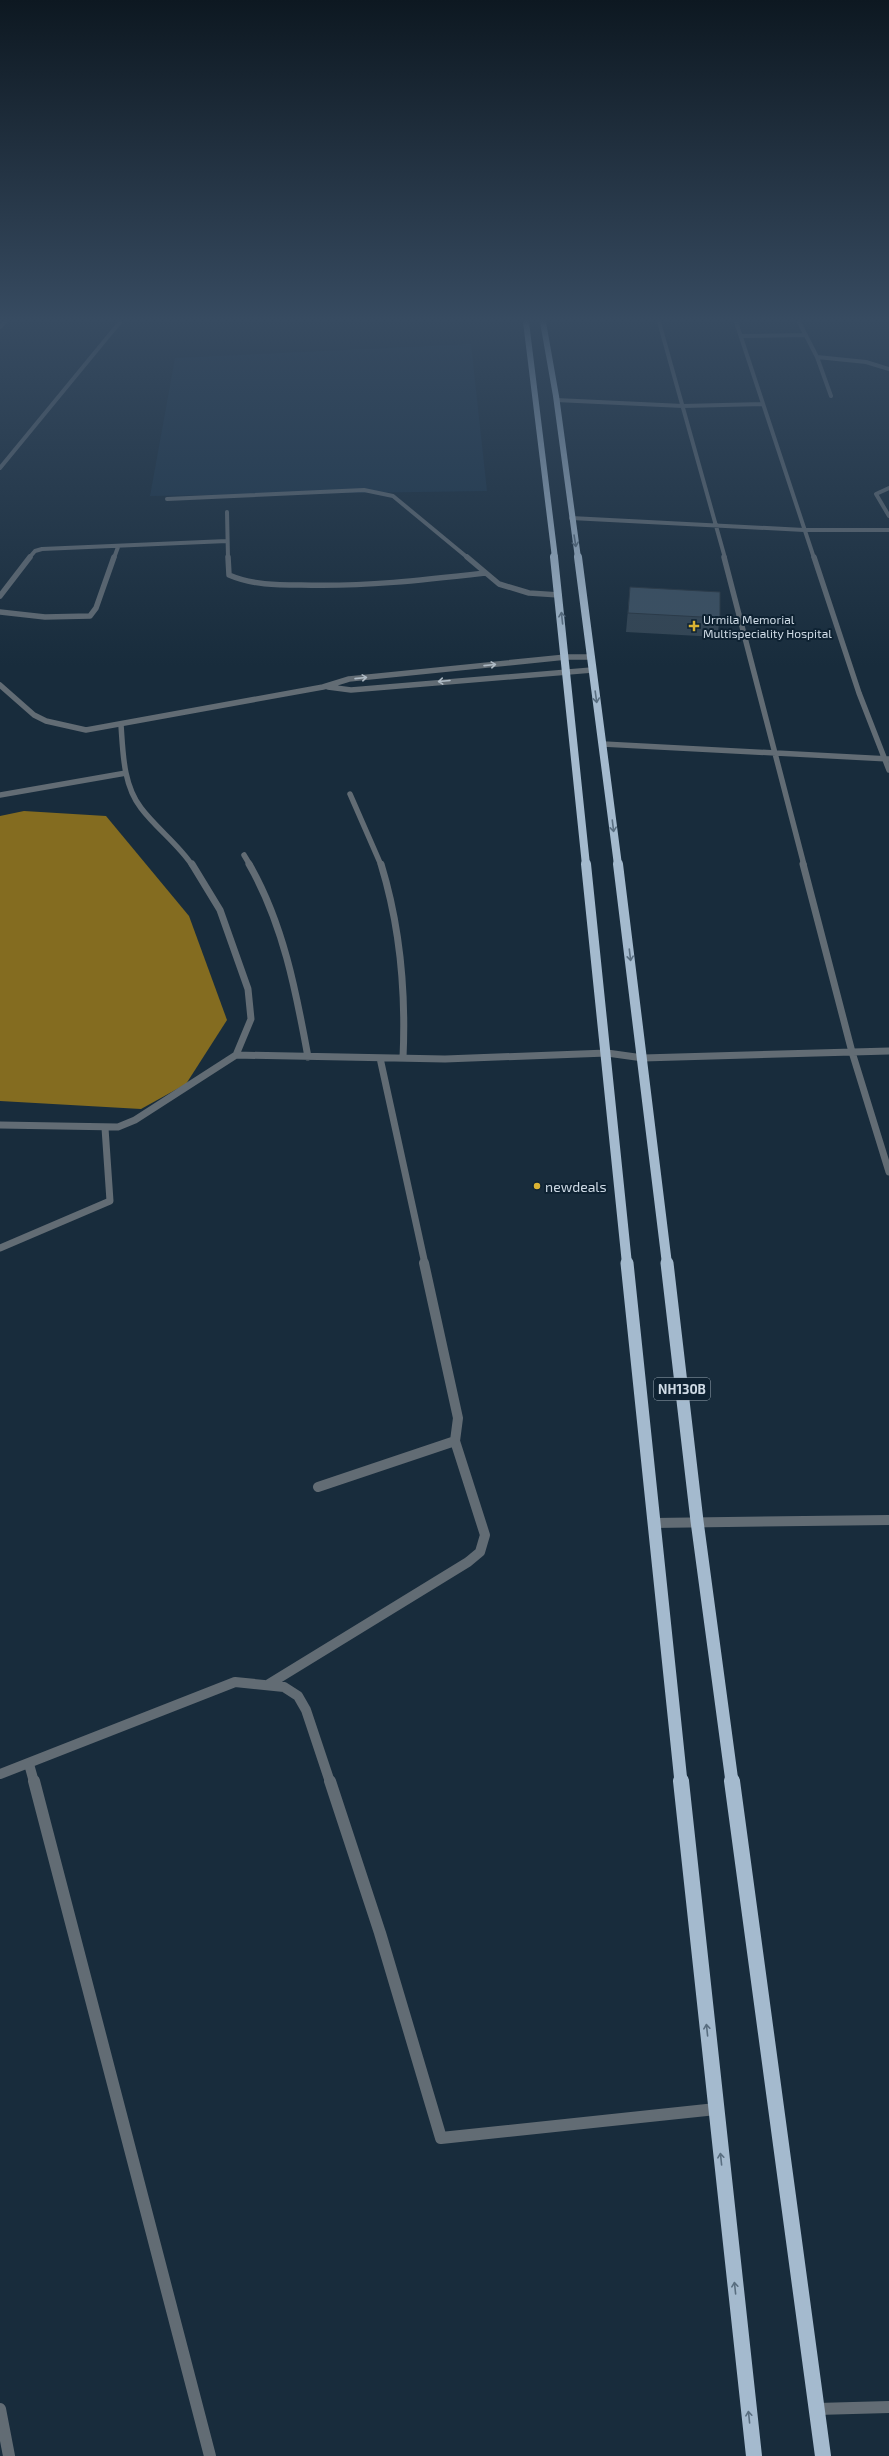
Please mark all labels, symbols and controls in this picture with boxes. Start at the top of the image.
one-way arrow [571,534,579,547]
one-way arrow [558,612,565,625]
place label: Urmila Memorial Multispeciality Hospital [703,612,832,640]
marker: Urmila Memorial Multispeciality Hospital [688,620,700,632]
one-way arrow [483,661,496,669]
one-way arrow [354,674,367,681]
one-way arrow [438,678,451,685]
one-way arrow [592,690,600,703]
one-way arrow [609,819,617,832]
one-way arrow [626,948,634,961]
place label: newdeals [545,1178,607,1195]
marker: newdeals [532,1181,542,1191]
road number: NH130B [654,1378,710,1400]
one-way arrow [703,2023,711,2036]
one-way arrow [717,2153,725,2166]
one-way arrow [731,2282,739,2295]
one-way arrow [746,2411,753,2424]

